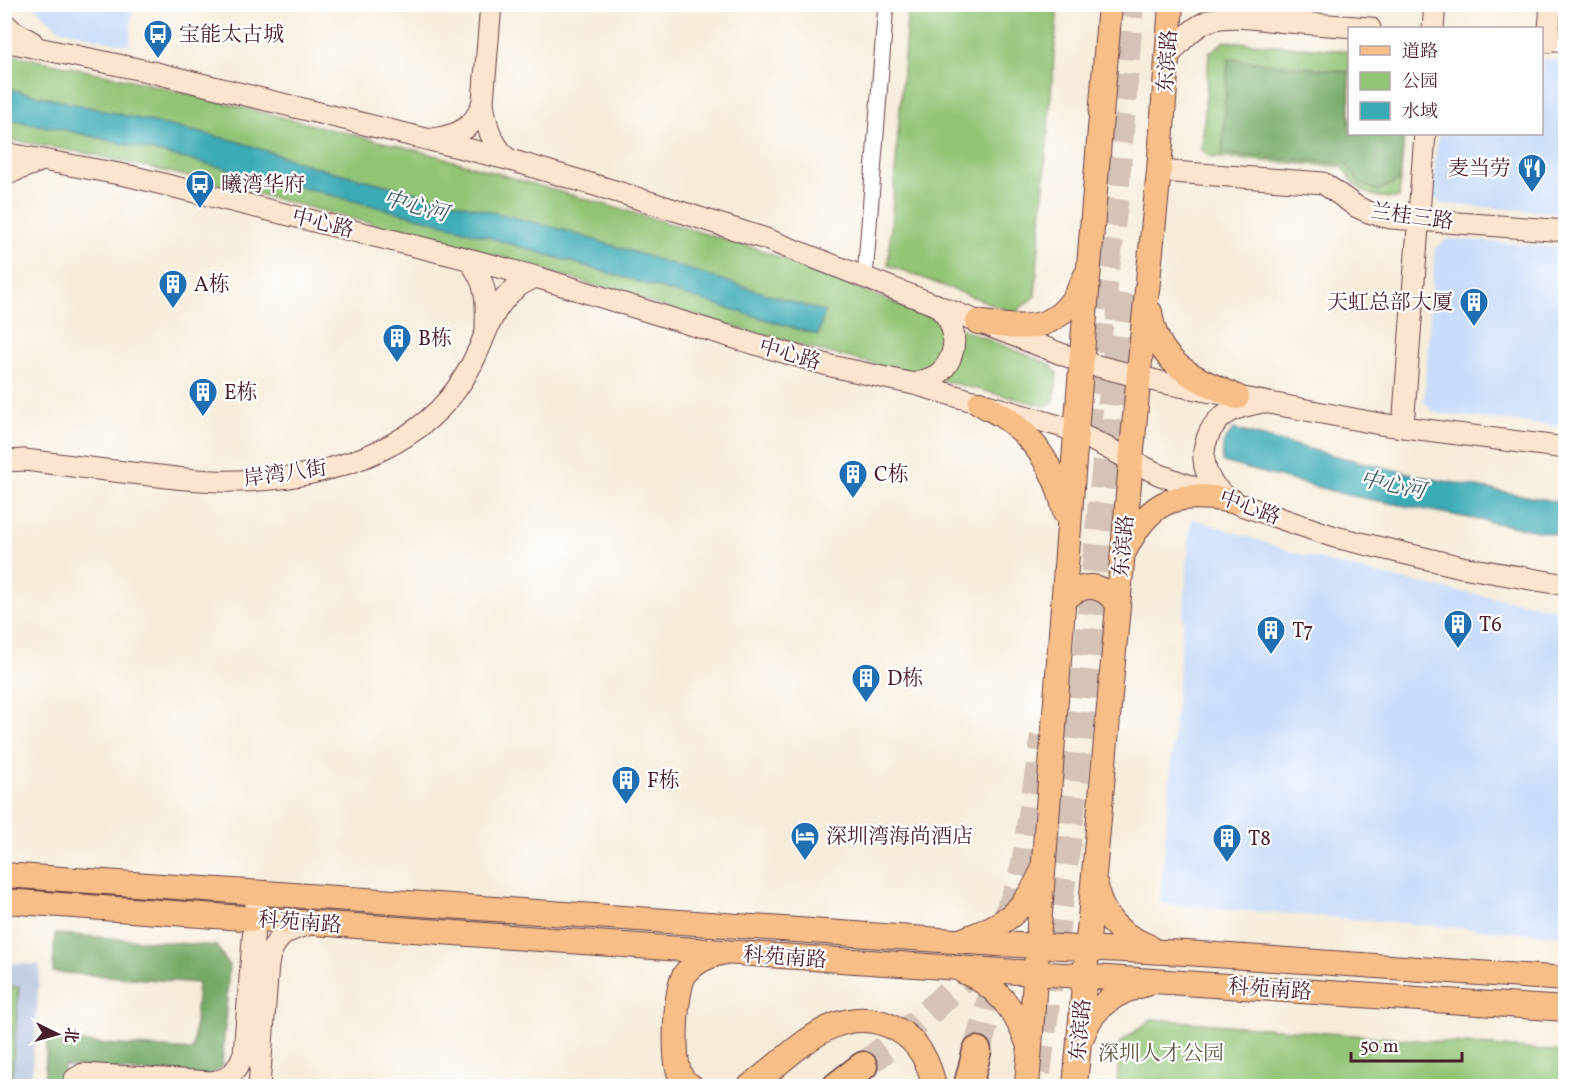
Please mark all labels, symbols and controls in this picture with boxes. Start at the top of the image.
bus stop icon: 宝能太古城 [142,18,174,60]
place label: 宝能太古城 [179,21,284,50]
legend [1348,27,1543,135]
street label: 东滨路 [1152,29,1185,94]
text: 道路 [1402,40,1438,65]
text: 公园 [1402,70,1438,95]
text: 水域 [1402,100,1438,125]
restaurant icon: 麦当劳 [1516,152,1548,194]
place label: 麦当劳 [1448,155,1511,184]
bus stop icon: 曦湾华府 [184,168,216,210]
place label: 曦湾华府 [221,171,305,200]
water label: 中心河 [379,184,455,232]
street label: 兰桂三路 [1368,197,1455,238]
street label: 中心路 [289,203,357,246]
building icon: A栋 [157,268,189,310]
place label: A栋 [194,271,230,300]
building icon: 天虹总部大厦 [1458,286,1490,328]
place label: 天虹总部大厦 [1327,289,1453,318]
building icon: B栋 [381,322,413,364]
place label: B栋 [418,325,452,354]
street label: 中心路 [755,333,824,378]
building icon: E栋 [187,376,219,418]
place label: E栋 [224,379,258,408]
street label: 岸湾八街 [242,454,329,495]
building icon: C栋 [837,458,869,500]
place label: C栋 [874,461,909,490]
water label: 中心河 [1357,464,1432,509]
street label: 中心路 [1215,484,1284,533]
street label: 东滨路 [1107,513,1142,579]
building icon: T6 [1442,608,1474,650]
place label: T6 [1479,611,1502,640]
building icon: T7 [1255,614,1287,656]
place label: T7 [1292,617,1313,646]
building icon: D栋 [850,662,882,704]
place label: D栋 [887,665,923,694]
building icon: F栋 [610,764,642,806]
place label: F栋 [647,767,680,796]
hotel icon: 深圳湾海尚酒店 [789,820,821,862]
building icon: T8 [1211,822,1243,864]
place label: 深圳湾海尚酒店 [826,823,973,852]
place label: T8 [1248,825,1271,854]
street label: 科苑南路 [257,906,343,941]
street label: 科苑南路 [742,941,828,976]
street label: 科苑南路 [1227,973,1313,1008]
street label: 东滨路 [1064,997,1099,1063]
north arrow [27,1004,87,1064]
scale bar [1351,1025,1462,1063]
text: 北 [58,1026,82,1044]
text: 50 m [1360,1035,1399,1060]
park label: 深圳人才公园 [1098,1040,1224,1069]

